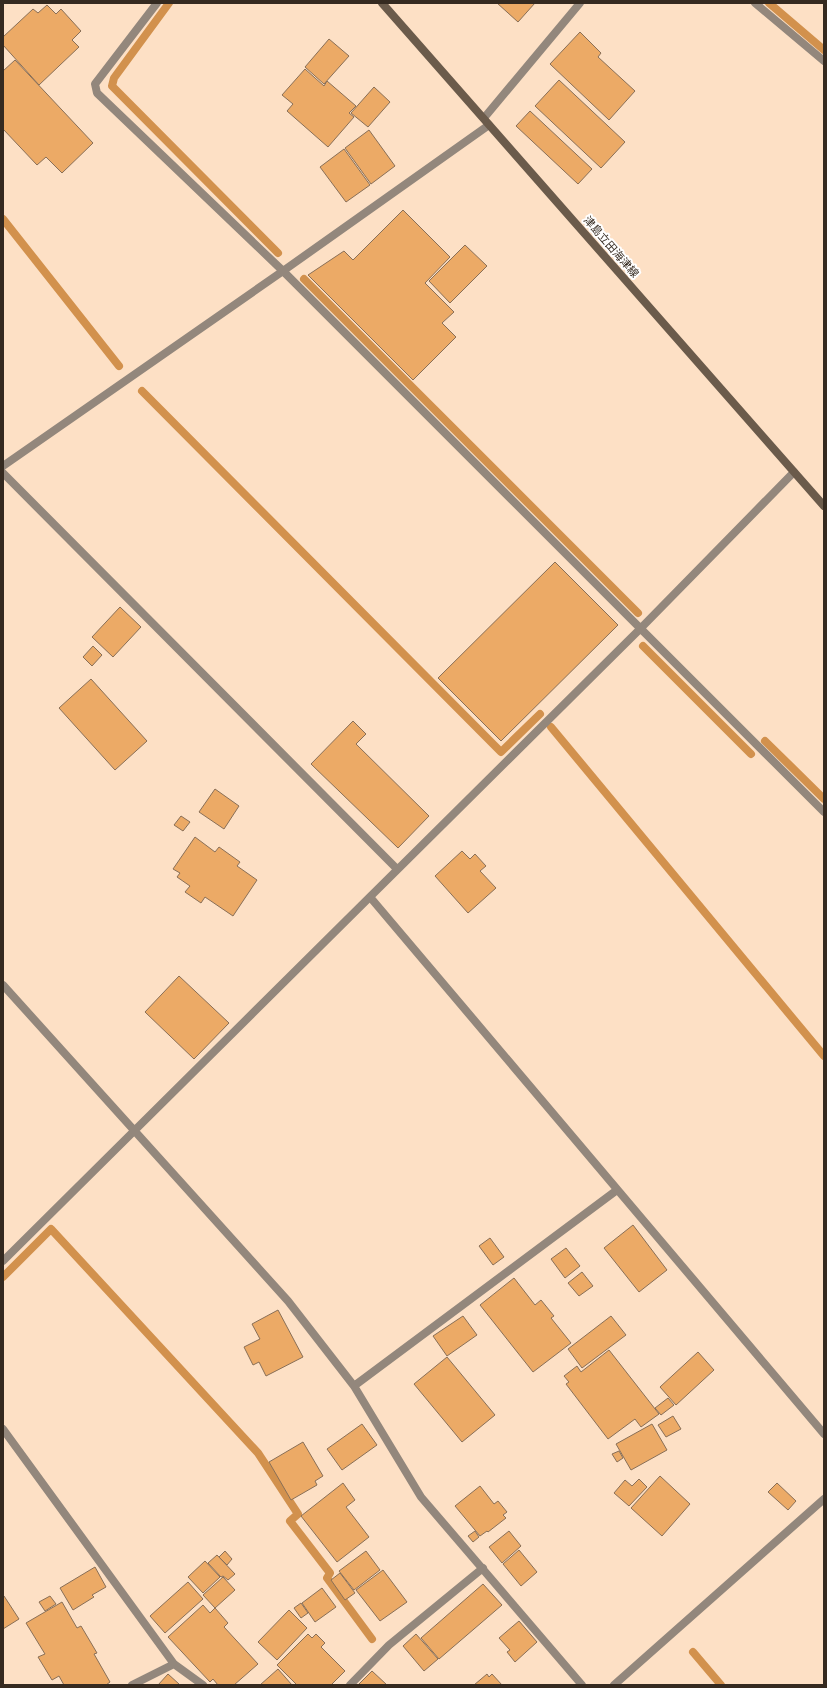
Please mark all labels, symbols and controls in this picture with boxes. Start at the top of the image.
street label: 津島立田海津線 [580,213,642,281]

